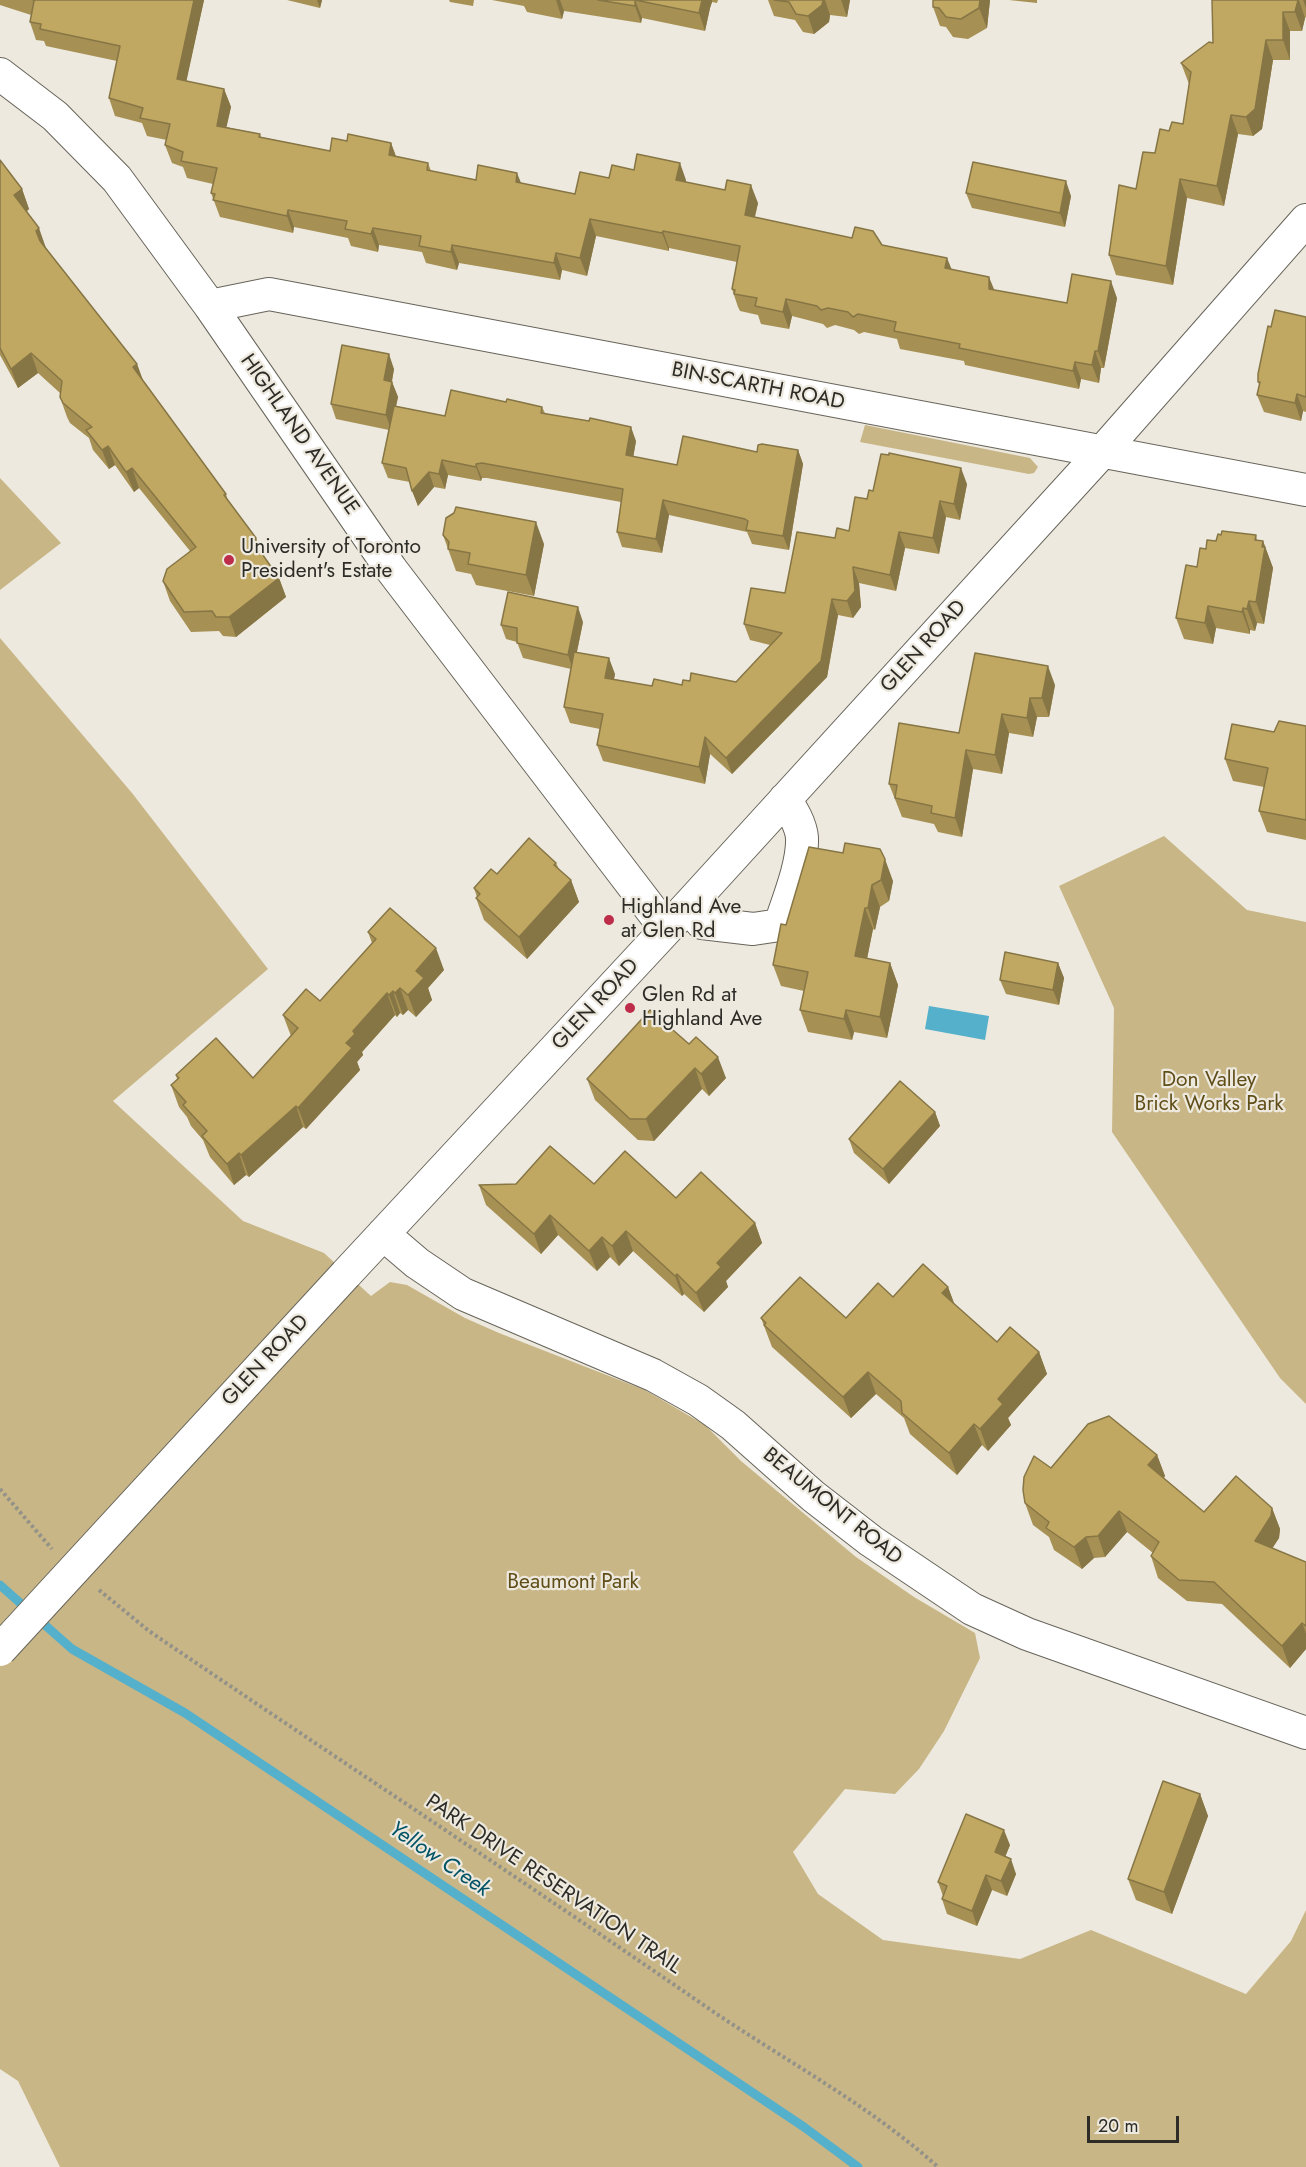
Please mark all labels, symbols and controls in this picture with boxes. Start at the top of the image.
street label: HIGHLAND AVENUE [234,350,364,520]
street label: BIN-SCARTH ROAD [669,358,847,416]
place label: University of Toronto President's Estate [241,535,421,585]
marker: University of Toronto President's Estate [222,553,236,567]
street label: GLEN ROAD [876,596,972,698]
place label: Highland Ave at Glen Rd [621,895,741,945]
marker: Highland Ave at Glen Rd [602,913,616,927]
street label: GLEN ROAD [547,954,645,1056]
place label: Glen Rd at Highland Ave [642,983,762,1033]
marker: Glen Rd at Highland Ave [623,1001,637,1015]
park label: Don Valley Brick Works Park [1134,1068,1284,1118]
street label: GLEN ROAD [217,1310,315,1412]
street label: BEAUMONT ROAD [757,1443,907,1571]
park label: Beaumont Park [507,1570,639,1596]
street label: PARK DRIVE RESERVATION TRAIL [420,1790,686,1980]
water label: Yellow Creek [384,1817,494,1903]
scale bar [1090,2104,1182,2142]
text: 20 m [1098,2113,1138,2139]

